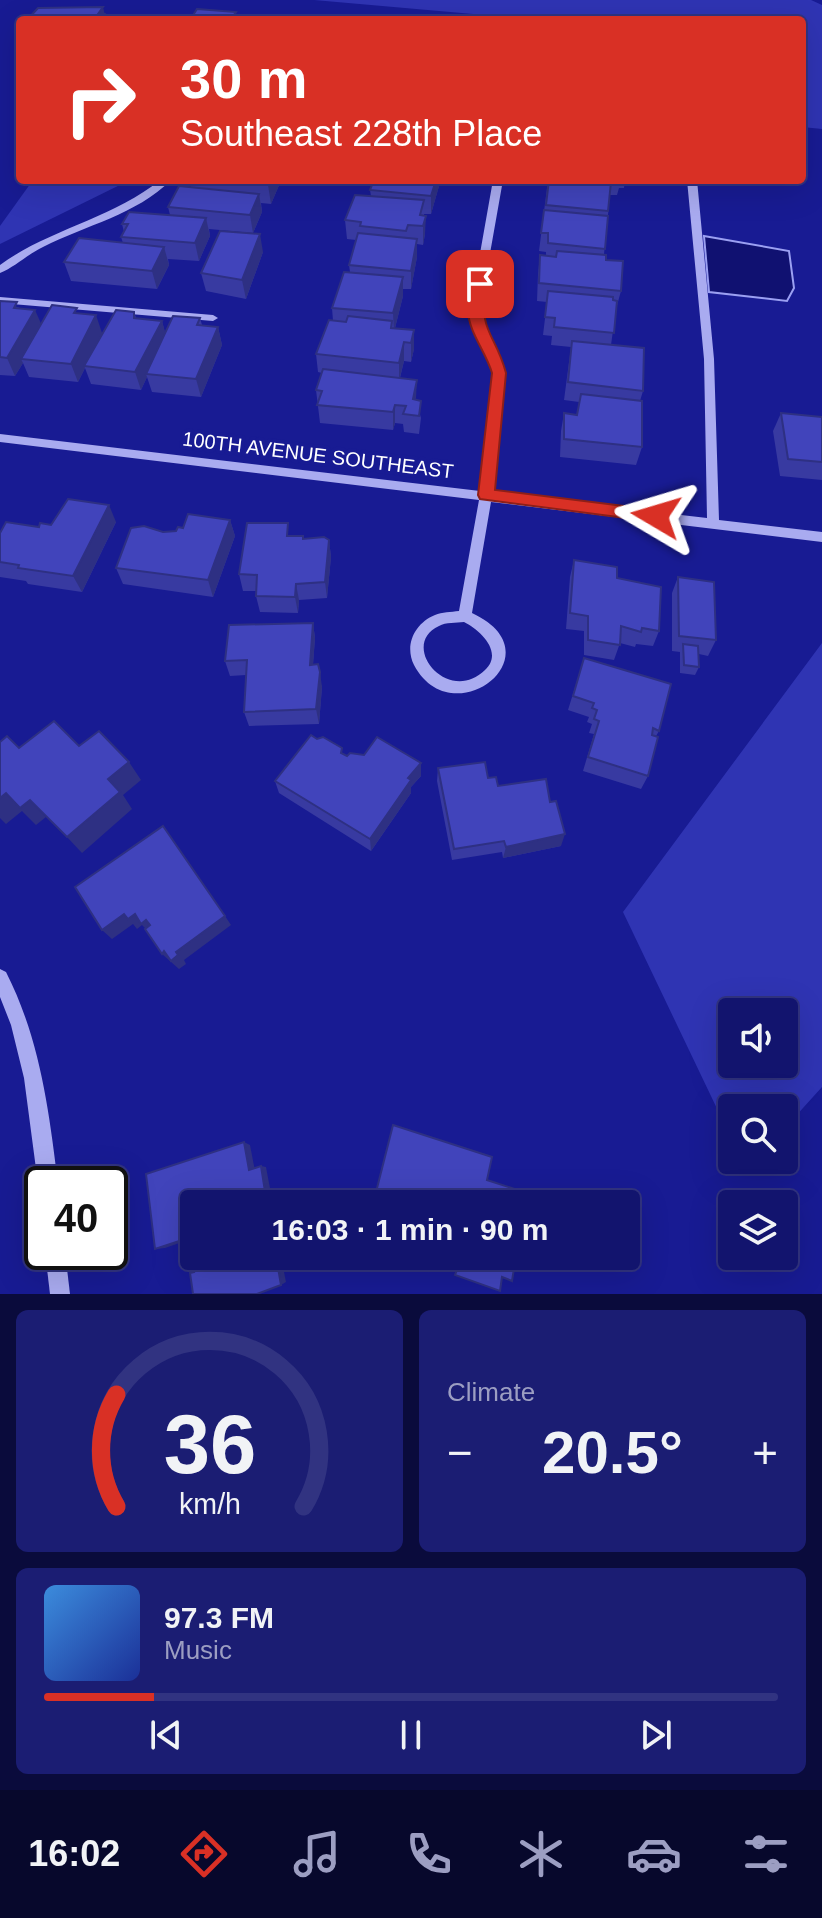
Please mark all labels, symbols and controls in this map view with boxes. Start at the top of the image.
text: 30 m [180,47,308,110]
icon: right [48,48,152,152]
text: Southeast 228th Place [180,113,542,154]
pin [446,250,514,318]
icon: arrive [458,262,502,306]
street label: 100TH AVENUE SOUTHEAST [181,427,455,483]
position arrow [614,474,698,558]
map controls [718,998,798,1270]
button: sound [718,998,798,1078]
button: search [718,1094,798,1174]
speed limit sign: 40 [24,1166,128,1270]
button: layers [718,1190,798,1270]
text: 16:03 · 1 min · 90 m [272,1213,548,1246]
text: Climate [447,1377,535,1407]
text: 36 [163,1398,256,1491]
text: 20.5° [542,1419,683,1486]
text: − [447,1428,473,1477]
text: + [752,1428,778,1477]
text: km/h [179,1488,240,1520]
text: 97.3 FM [164,1601,274,1634]
text: Music [164,1635,232,1665]
icon: previous [144,1713,188,1757]
icon: pause [389,1713,433,1757]
icon: next [634,1713,678,1757]
icon: directions [176,1826,232,1882]
icon: music [289,1826,345,1882]
icon: phone [401,1826,457,1882]
icon: climate [513,1826,569,1882]
icon: car [626,1826,682,1882]
icon: filters [738,1826,794,1882]
text: 16:02 [28,1833,120,1874]

